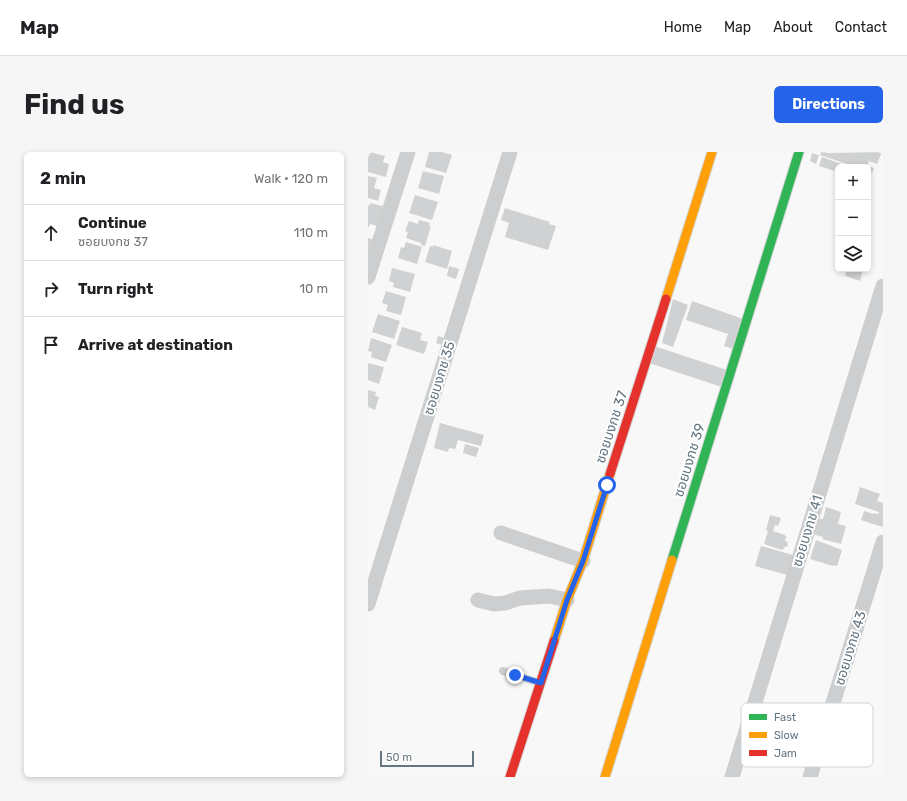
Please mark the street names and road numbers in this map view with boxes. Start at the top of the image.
street label: ซอยบงกช 35 [420,339,459,417]
street label: ซอยบงกช 37 [592,389,631,466]
street label: ซอยบงกช 39 [670,421,709,499]
street label: ซอยบงกช 41 [789,493,826,569]
street label: ซอยบงกช 43 [831,609,870,687]

